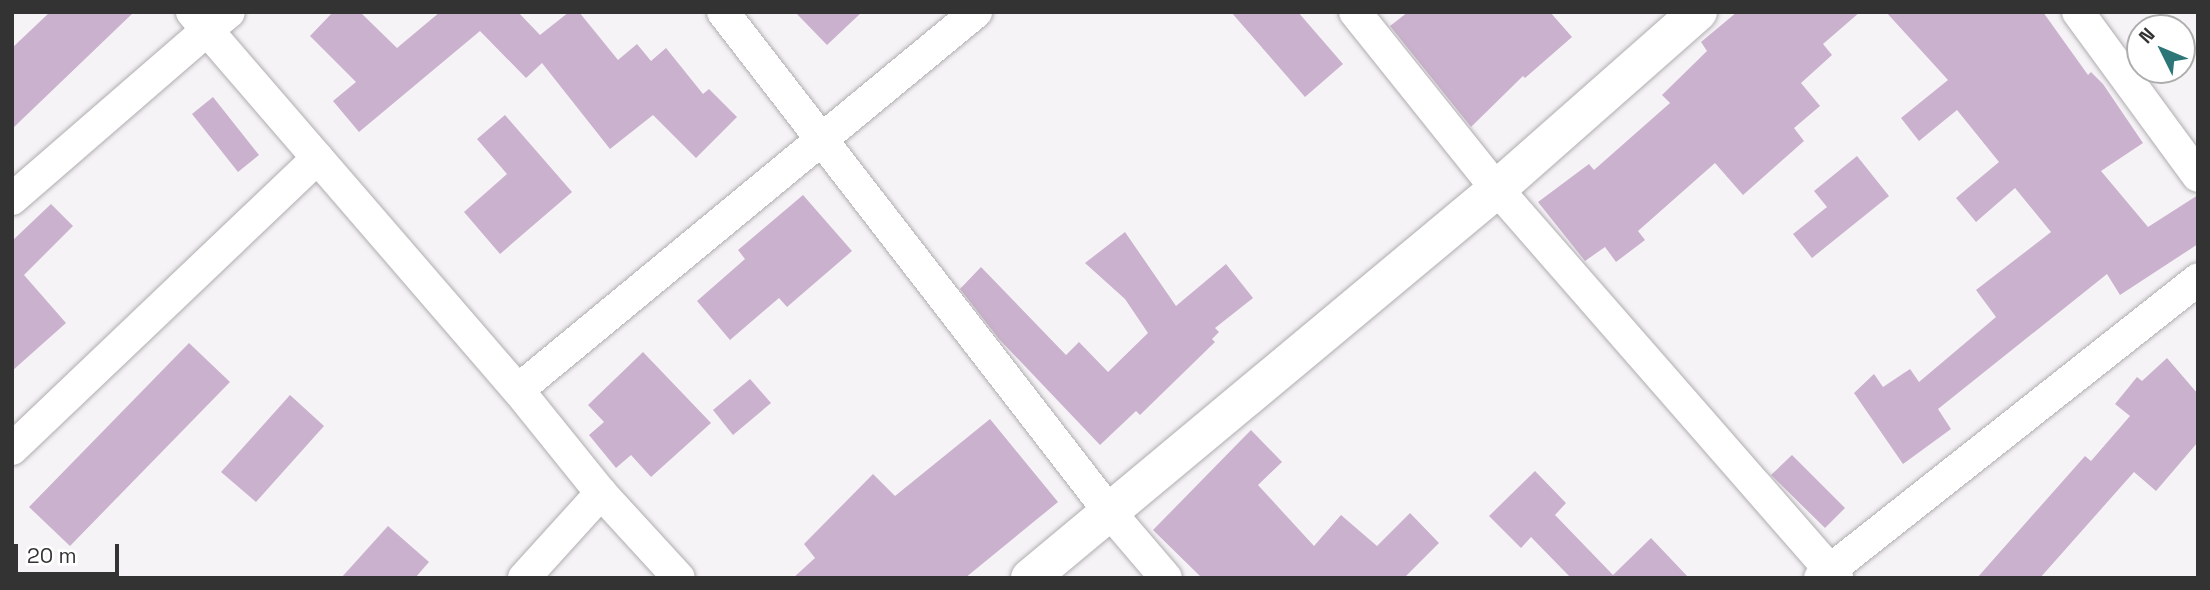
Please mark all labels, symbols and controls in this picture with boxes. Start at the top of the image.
north arrow [2126,14,2196,84]
text: N [2133,23,2160,49]
scale bar [18,530,122,574]
text: 20 m [27,542,77,569]

